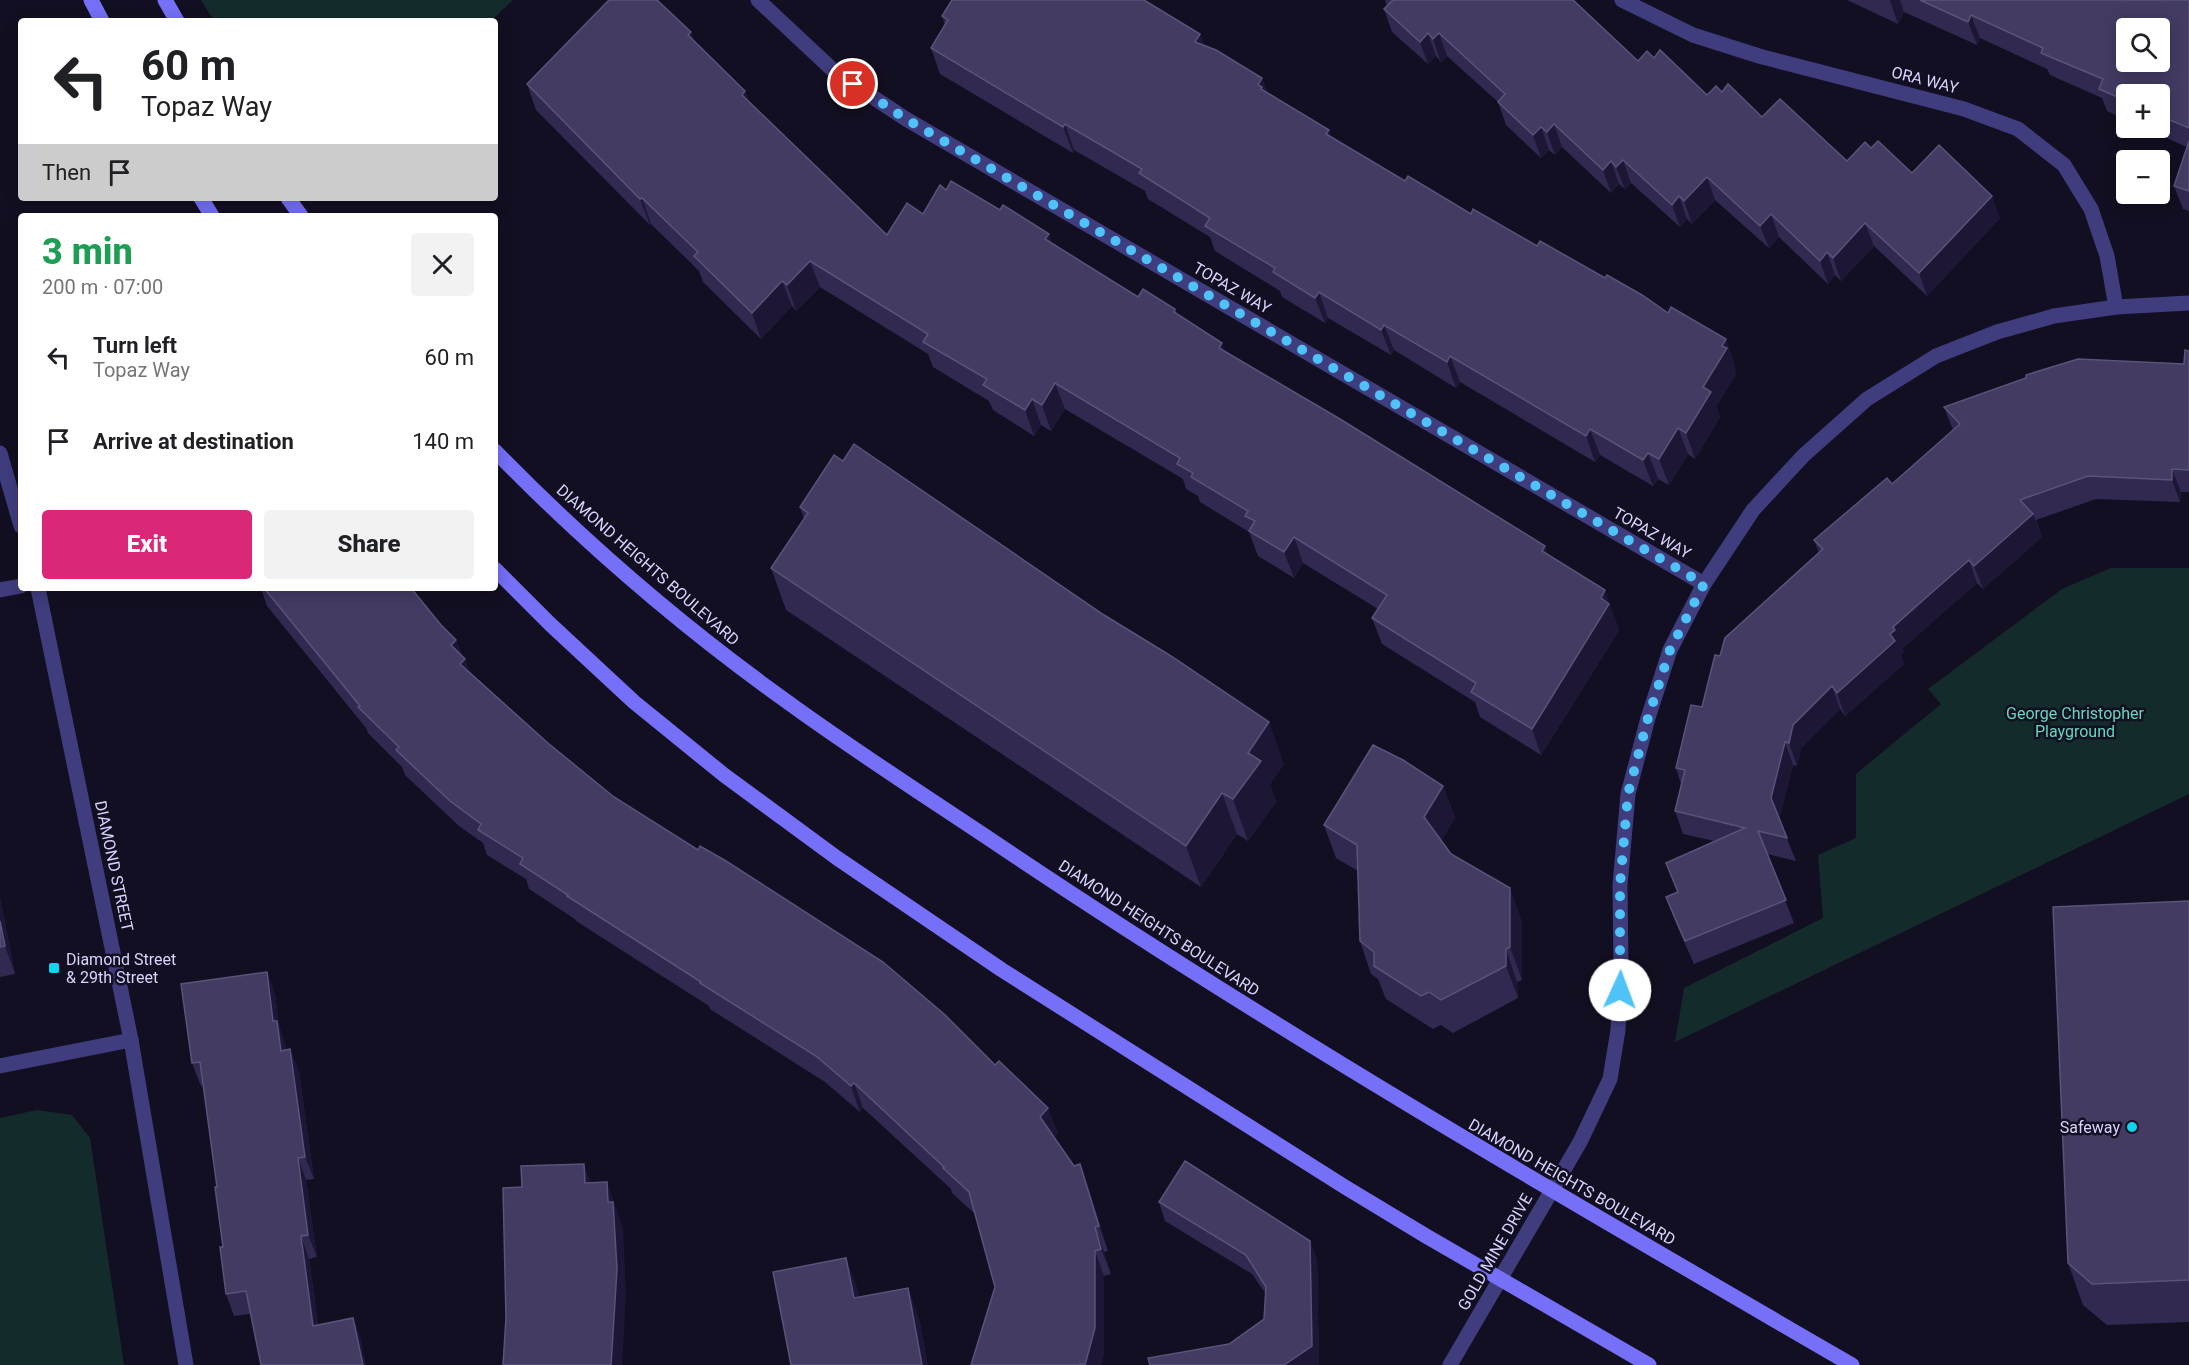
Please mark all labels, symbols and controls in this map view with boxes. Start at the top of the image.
map controls [2116,18,2170,204]
button: search [2116,18,2170,72]
text: 60 m [141,41,236,90]
icon: left [42,42,120,120]
pin [827,58,878,109]
street label: ORA WAY [1889,63,1961,98]
icon: arrive [836,67,869,100]
button: + [2116,84,2170,138]
text: Topaz Way [141,91,272,123]
button: − [2116,150,2170,204]
icon: arrive [103,156,136,189]
text: Then [42,160,91,185]
text: 3 min [42,231,133,273]
button: close [411,233,474,296]
street label: TOPAZ WAY [1190,258,1275,318]
text: 200 m · 07:00 [42,275,163,299]
text: Turn left [93,333,177,358]
icon: left [42,341,75,374]
text: 60 m [425,345,474,370]
text: Topaz Way [93,358,190,382]
icon: arrive [42,425,75,458]
text: Arrive at destination [93,429,294,454]
text: 140 m [412,429,474,454]
street label: DIAMOND HEIGHTS BOULEVARD [553,481,743,649]
street label: TOPAZ WAY [1610,503,1695,563]
button: Exit [42,510,252,579]
button: Share [264,510,474,579]
park label: George Christopher Playground [2006,704,2145,741]
street label: DIAMOND STREET [91,799,137,934]
street label: DIAMOND HEIGHTS BOULEVARD [1055,856,1263,1000]
place label: Diamond Street & 29th Street [66,950,176,987]
position arrow [1588,958,1652,1022]
marker: Diamond Street & 29th Street [47,961,61,975]
street label: DIAMOND HEIGHTS BOULEVARD [1465,1115,1679,1249]
place label: Safeway [2060,1118,2120,1137]
marker: Safeway [2125,1120,2139,1134]
street label: GOLD MINE DRIVE [1454,1190,1536,1314]

